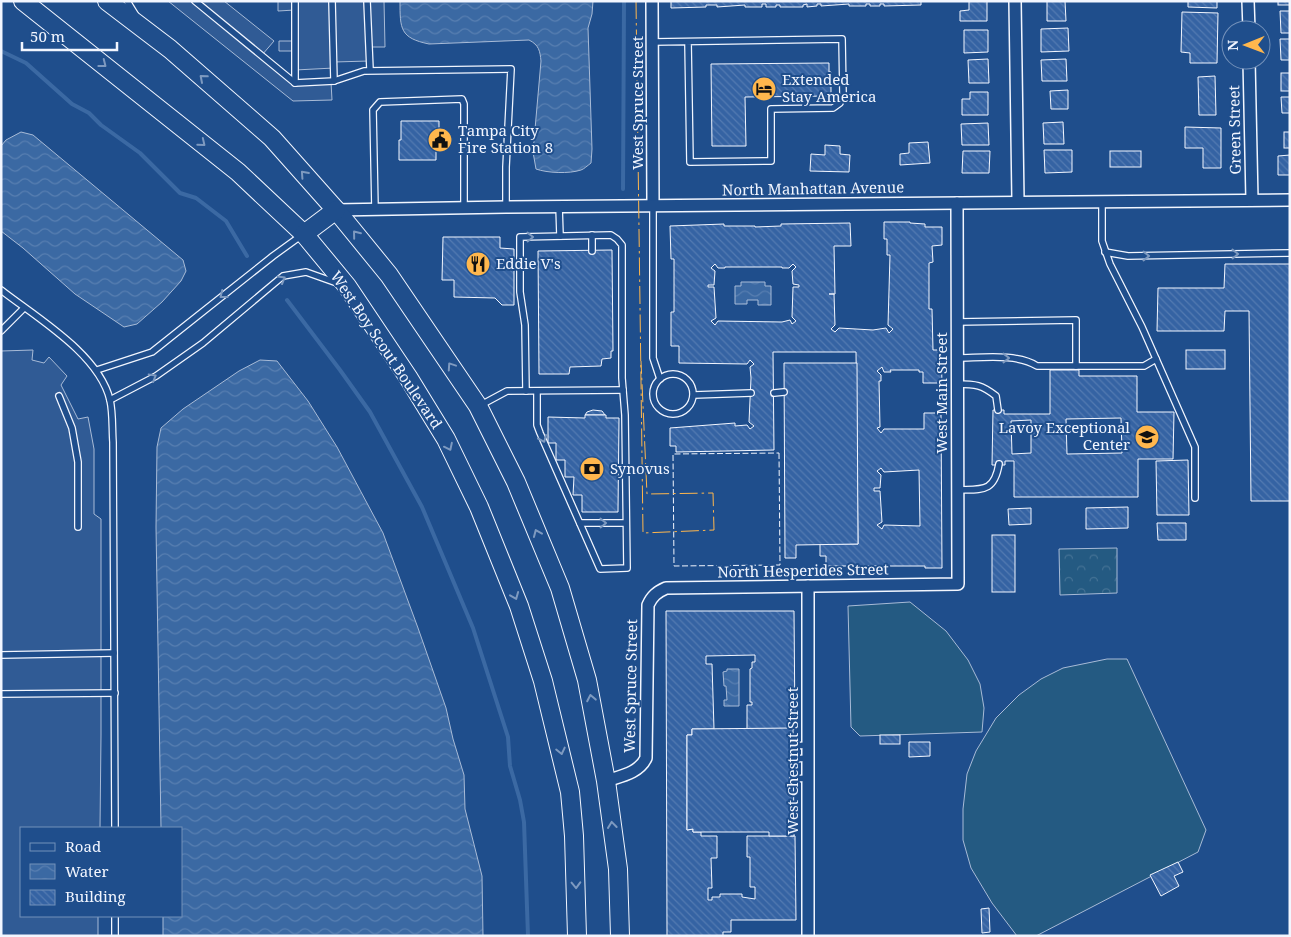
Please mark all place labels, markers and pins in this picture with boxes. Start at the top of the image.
place label: Extended Stay America [782,69,876,106]
hotel icon: Extended Stay America [751,76,777,102]
place label: Tampa City Fire Station 8 [458,120,553,157]
public building icon: Tampa City Fire Station 8 [427,127,453,153]
restaurant icon: Eddie V's [465,251,491,277]
place label: Eddie V's [496,253,561,273]
place label: Lavoy Exceptional Center [999,417,1130,454]
school or university icon: Lavoy Exceptional Center [1134,424,1160,450]
bank icon: Synovus [579,456,605,482]
place label: Synovus [610,458,670,478]

